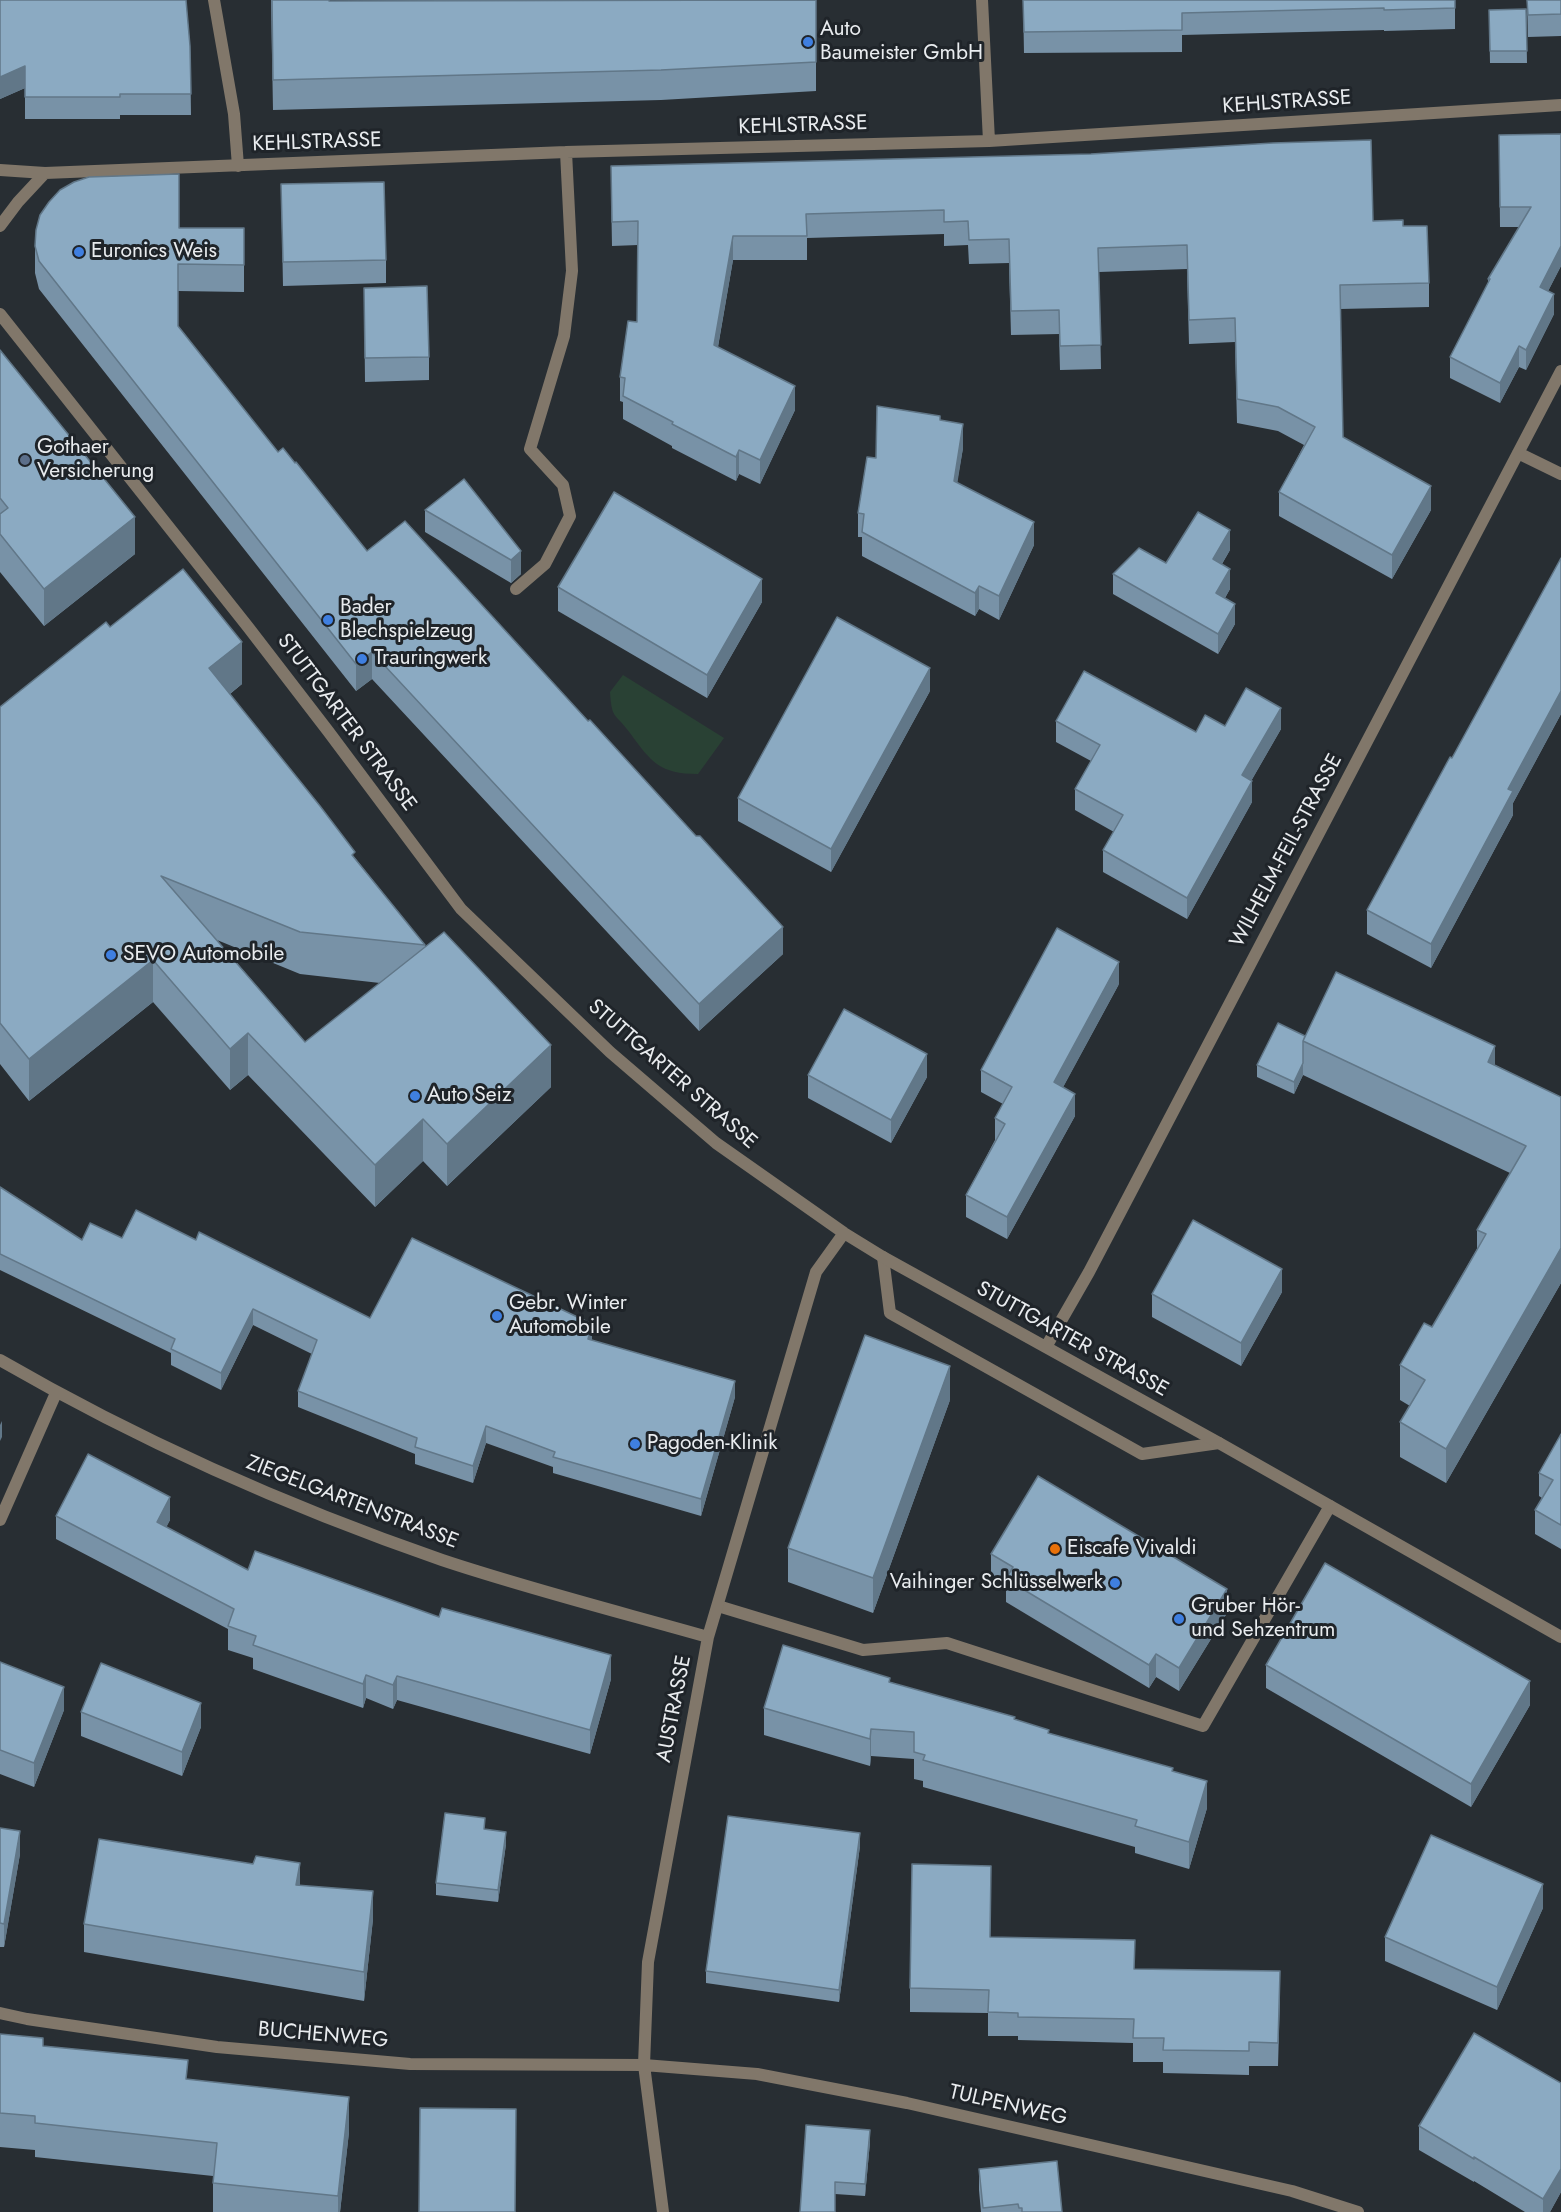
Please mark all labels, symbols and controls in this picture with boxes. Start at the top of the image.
place label: Auto Baumeister GmbH [820,17,983,67]
marker: Auto Baumeister GmbH [801,35,815,49]
street label: KEHLSTRASSE [1222,86,1352,120]
street label: KEHLSTRASSE [738,111,868,141]
street label: KEHLSTRASSE [252,128,382,158]
place label: Euronics Weis [91,239,217,265]
marker: Euronics Weis [72,245,86,259]
place label: Gothaer Versicherung [37,435,154,485]
marker: Gothaer Versicherung [18,453,32,467]
place label: Bader Blechspielzeug [340,595,473,645]
marker: Bader Blechspielzeug [321,613,335,627]
street label: STUTTGARTER STRASSE [271,629,421,817]
place label: Trauringwerk [374,646,487,672]
marker: Trauringwerk [355,652,369,666]
street label: WILHELM-FEIL-STRASSE [1225,750,1349,952]
place label: SEVO Automobile [123,942,284,968]
marker: SEVO Automobile [104,948,118,962]
street label: STUTTGARTER STRASSE [582,995,762,1155]
place label: Auto Seiz [427,1083,512,1109]
marker: Auto Seiz [408,1089,422,1103]
street label: STUTTGARTER STRASSE [972,1277,1172,1403]
place label: Gebr. Winter Automobile [509,1291,627,1341]
marker: Gebr. Winter Automobile [490,1309,504,1323]
place label: Pagoden-Klinik [647,1431,778,1457]
marker: Pagoden-Klinik [628,1437,642,1451]
street label: ZIEGELGARTENSTRASSE [242,1451,462,1555]
place label: Eiscafe Vivaldi [1067,1536,1197,1562]
marker: Eiscafe Vivaldi [1048,1542,1062,1556]
place label: Vaihinger Schlüsselwerk [890,1570,1103,1596]
marker: Vaihinger Schlüsselwerk [1108,1576,1122,1590]
place label: Gruber Hör- und Sehzentrum [1191,1594,1336,1644]
marker: Gruber Hör- und Sehzentrum [1172,1612,1186,1626]
street label: AUSTRASSE [652,1653,698,1765]
street label: BUCHENWEG [257,2018,389,2054]
street label: TULPENWEG [947,2080,1069,2132]

